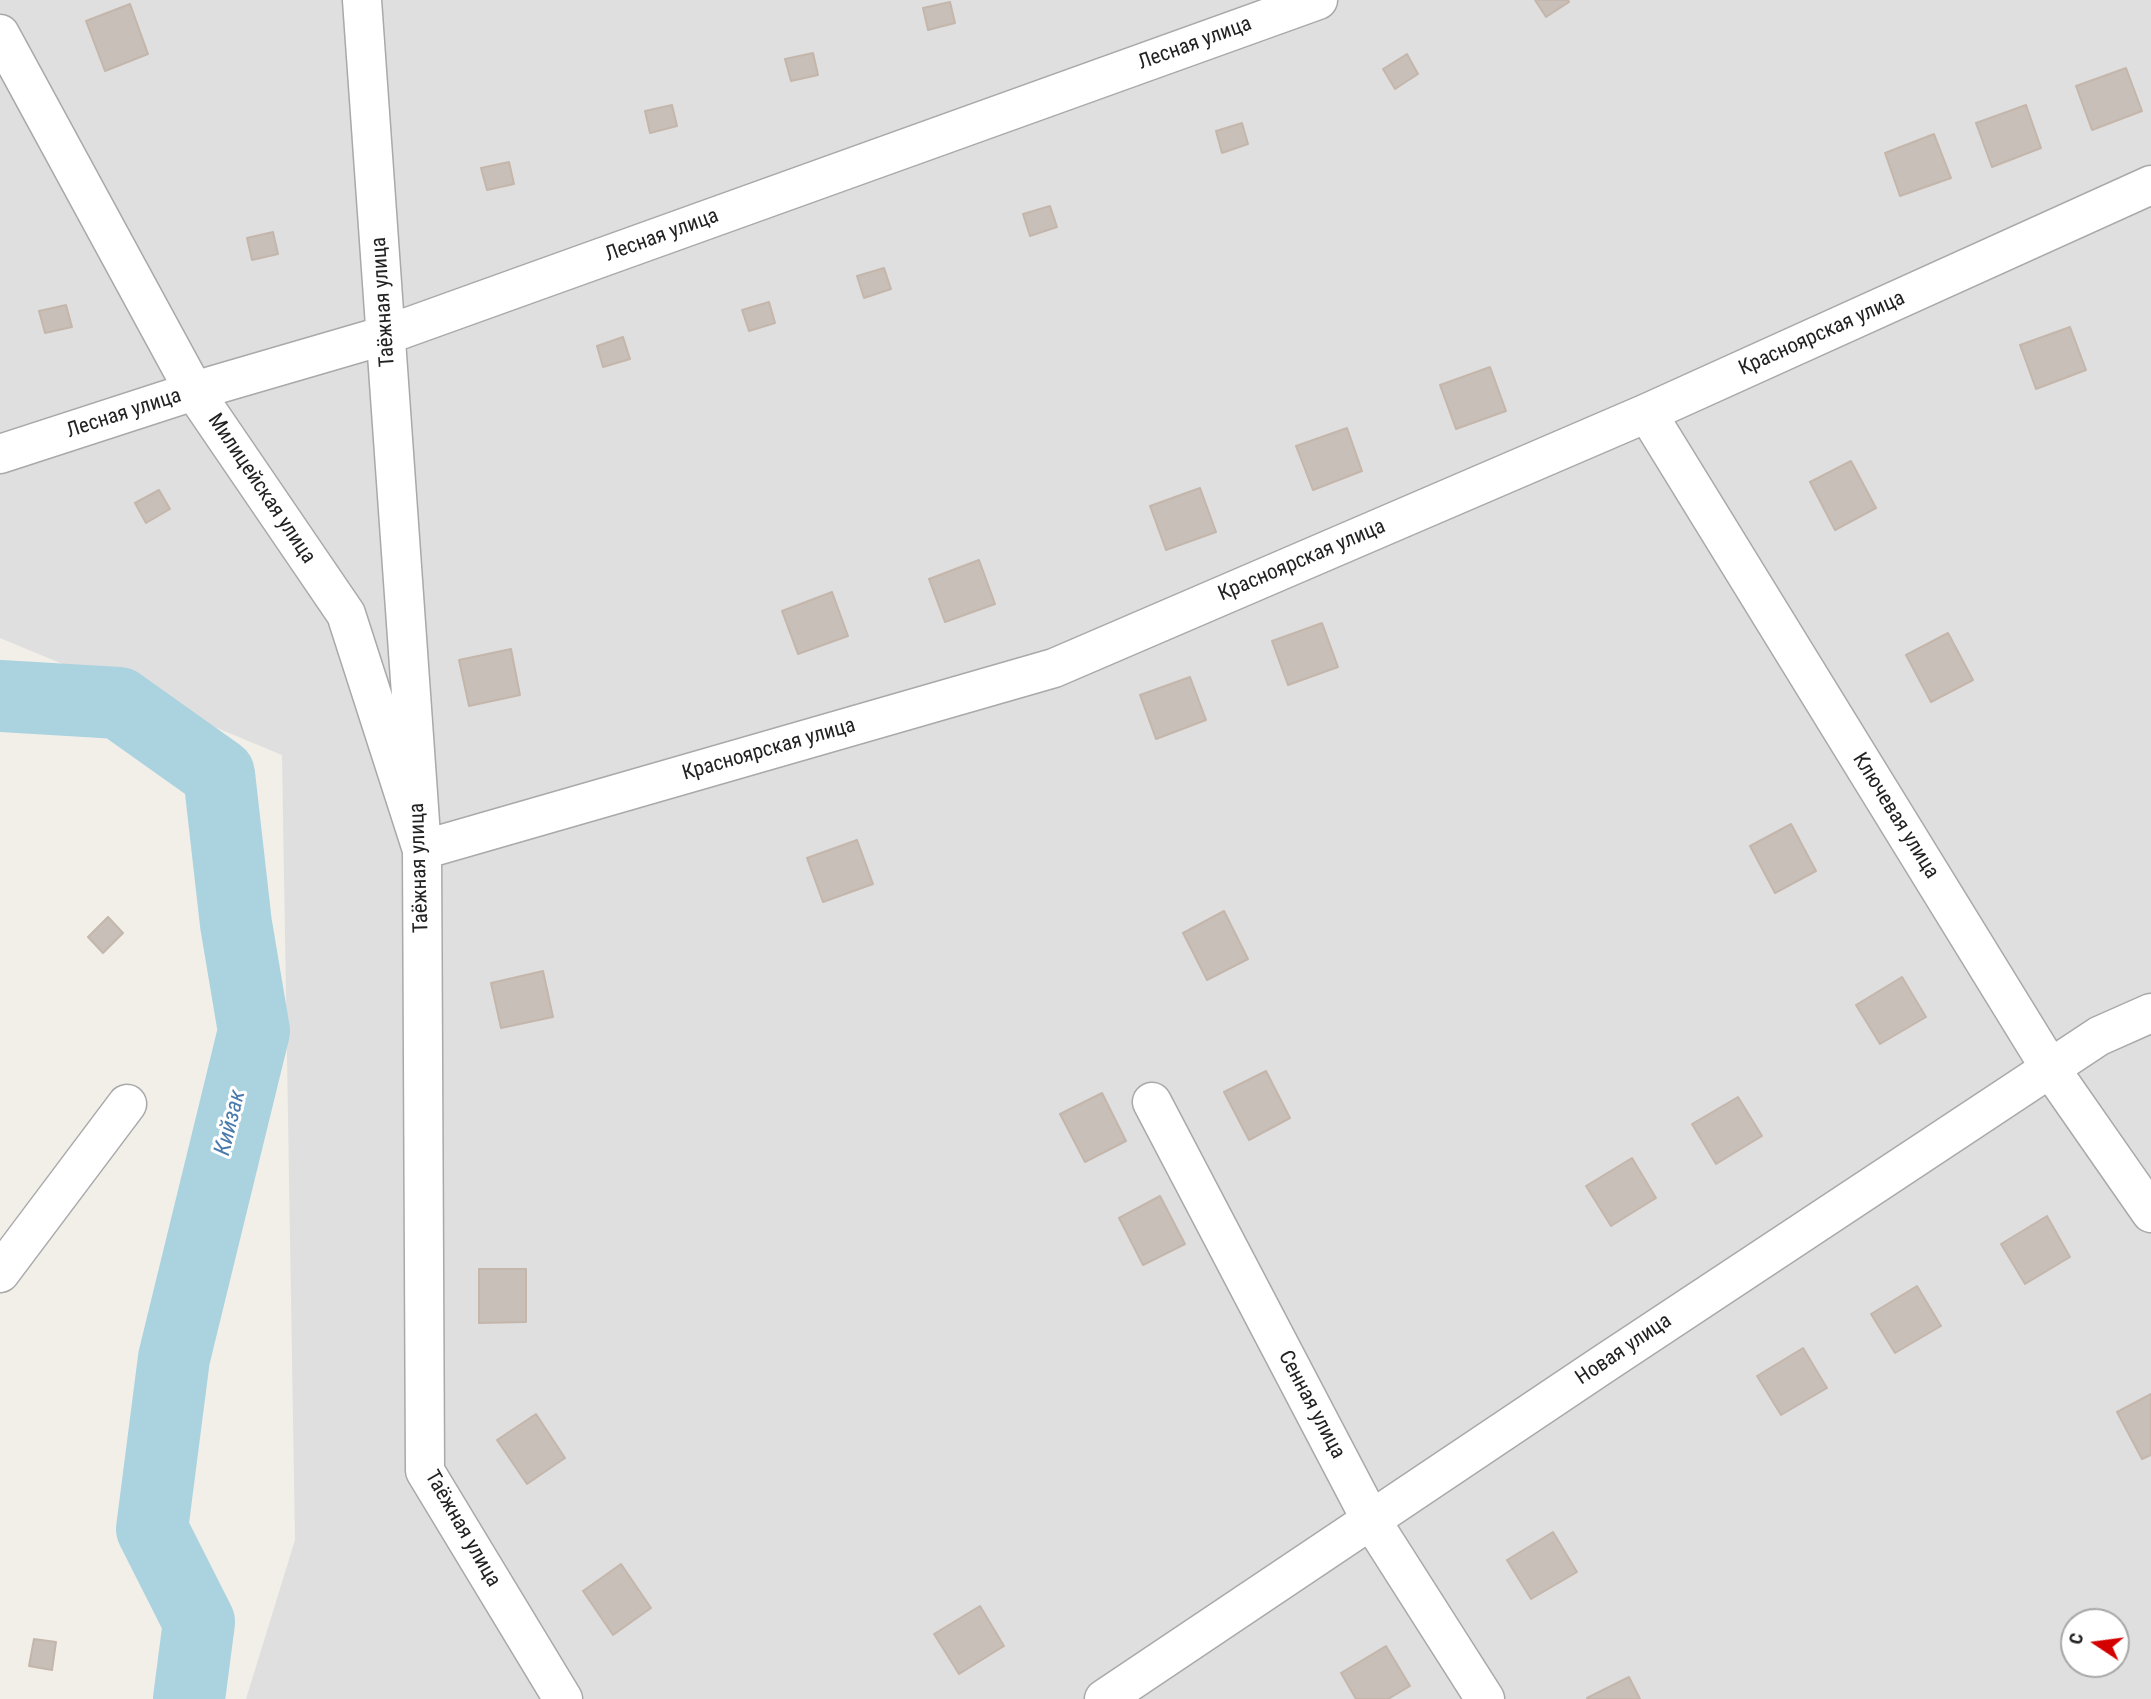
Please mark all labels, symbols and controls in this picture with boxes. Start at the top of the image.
street label: Лесная улица [1135,12,1255,76]
street label: Лесная улица [602,204,722,268]
street label: Таёжная улица [367,236,401,368]
street label: Красноярская улица [1735,286,1909,382]
street label: Лесная улица [64,384,184,444]
street label: Милицейская улица [202,409,320,569]
street label: Красноярская улица [1215,514,1389,608]
street label: Красноярская улица [680,713,858,787]
street label: Ключевая улица [1846,748,1944,884]
street label: Таёжная улица [405,803,435,933]
water label: Кийзак [210,1087,252,1159]
street label: Новая улица [1571,1309,1677,1391]
street label: Сенная улица [1272,1347,1350,1463]
street label: Таёжная улица [419,1466,505,1592]
north arrow [2060,1608,2130,1678]
text: С [2064,1631,2088,1646]

